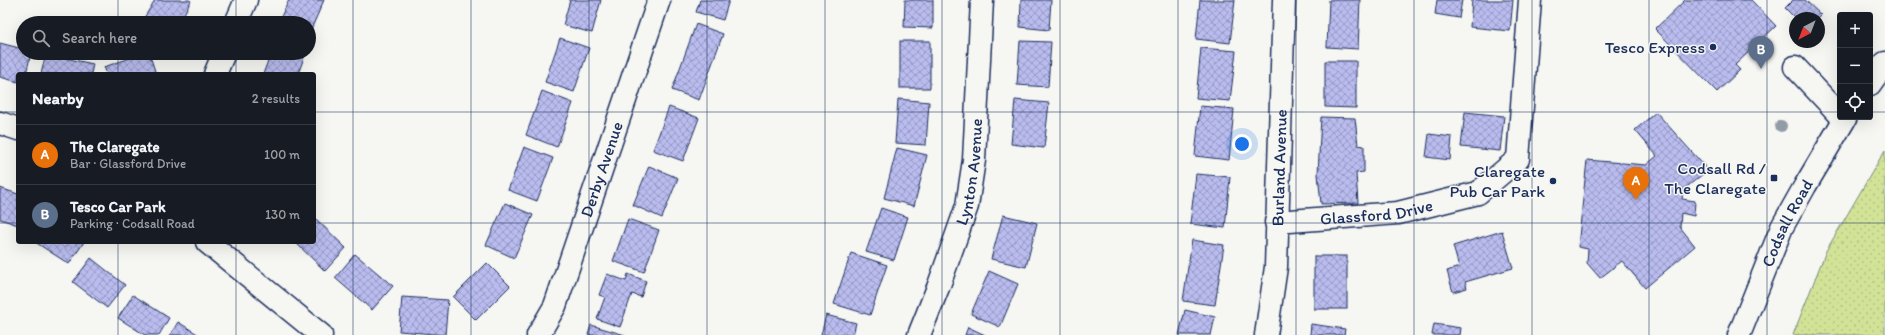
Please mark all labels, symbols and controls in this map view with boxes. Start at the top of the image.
north arrow [1789,12,1825,48]
map controls [1837,12,1873,120]
button: + [1837,12,1873,48]
search box [16,16,316,60]
icon: search [30,27,52,49]
text: Search here [62,29,137,47]
pin: B [1748,36,1774,69]
place label: Tesco Express [1605,37,1705,57]
marker: Tesco Express [1708,42,1718,52]
button: − [1837,48,1873,84]
button: locate [1837,84,1873,120]
text: Nearby [32,88,84,108]
text: 2 results [252,91,300,106]
street label: Burland Avenue [1267,109,1291,227]
street label: Lynton Avenue [951,118,986,228]
street label: Derby Avenue [576,119,627,220]
your location [1232,134,1252,154]
text: The Claregate [70,138,160,156]
text: A [41,147,49,162]
text: 100 m [264,147,300,162]
text: Bar · Glassford Drive [70,156,186,171]
place label: Codsall Rd / The Claregate [1664,158,1766,198]
place label: Claregate Pub Car Park [1449,161,1545,201]
pin: A [1623,167,1649,200]
marker: Codsall Rd / The Claregate [1769,173,1779,183]
street label: Codsall Road [1757,175,1817,270]
marker: Claregate Pub Car Park [1548,176,1558,186]
street label: Glassford Drive [1319,195,1435,229]
text: Tesco Car Park [70,198,166,216]
text: B [41,207,49,222]
text: 130 m [265,207,300,222]
text: Parking · Codsall Road [70,216,195,231]

